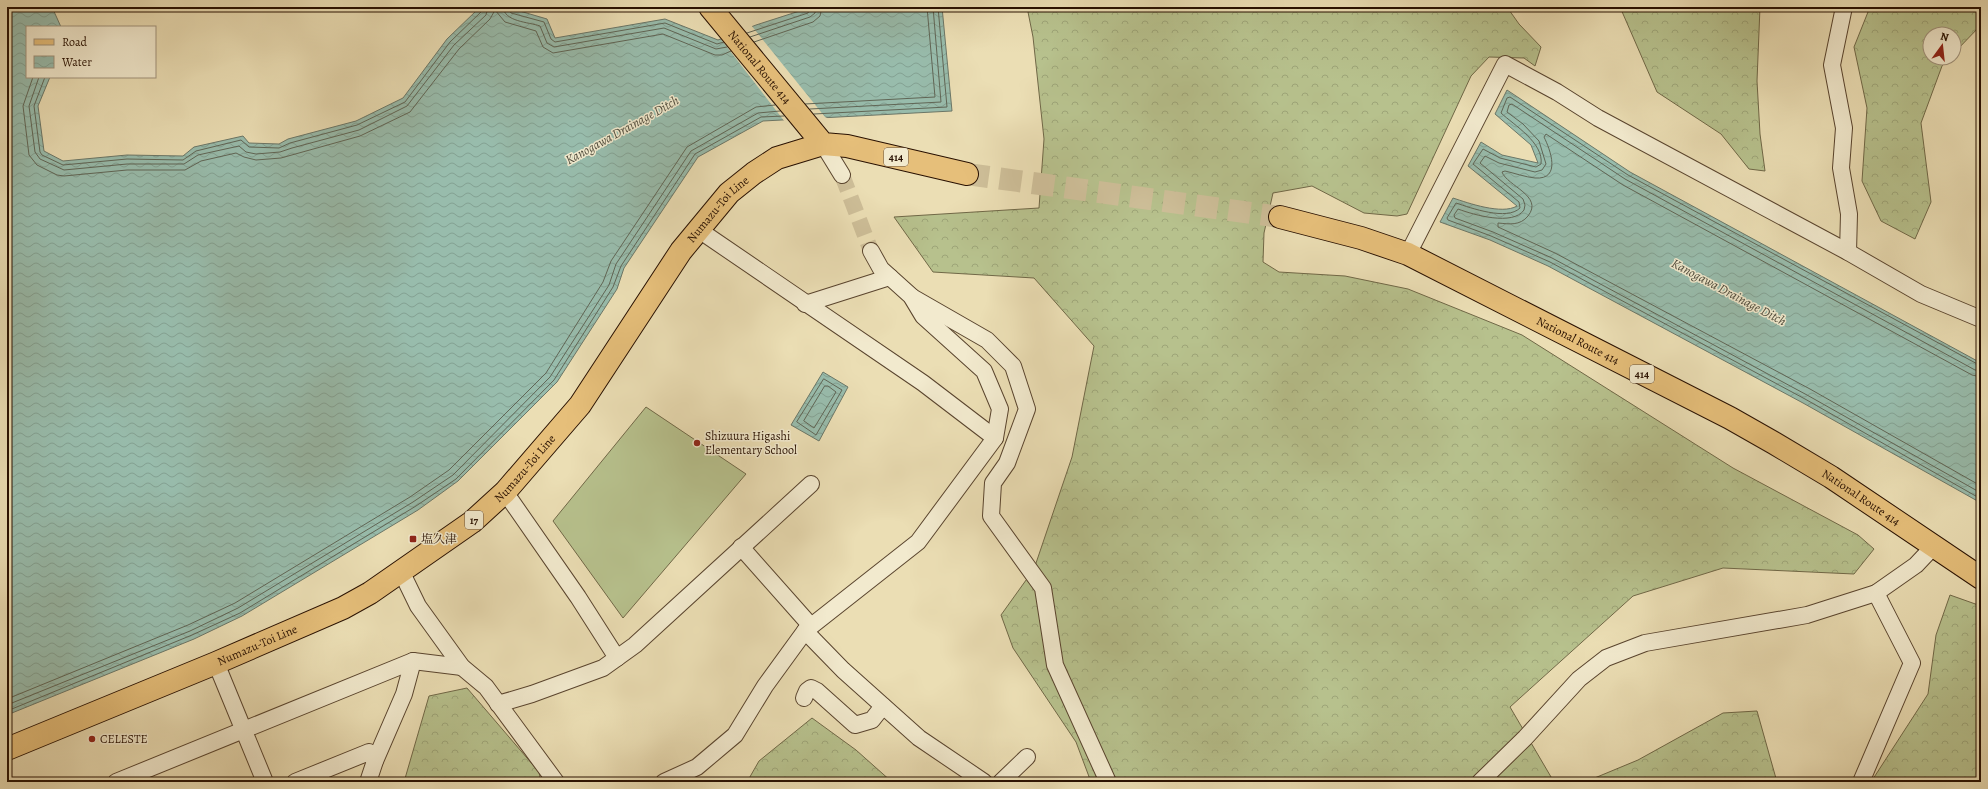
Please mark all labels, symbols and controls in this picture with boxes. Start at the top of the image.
legend [26,26,156,78]
north arrow [1922,26,1962,66]
street label: National Route 414 [724,27,795,108]
text: N [1939,29,1950,45]
text: Road [62,34,88,50]
text: Water [61,54,92,70]
water label: Kanogawa Drainage Ditch [562,92,682,168]
road number: 414 [884,148,908,166]
street label: Numazu-Toi Line [683,172,752,246]
water label: Kanogawa Drainage Ditch [1669,255,1789,329]
street label: National Route 414 [1534,313,1623,369]
road number: 414 [1630,365,1654,383]
place label: Shizuura Higashi Elementary School [705,428,797,458]
street label: Numazu-Toi Line [491,431,559,506]
marker: Shizuura Higashi Elementary School [692,438,702,448]
street label: National Route 414 [1819,465,1904,530]
road number: 17 [465,511,483,529]
place label: 塩久津 [421,531,457,547]
marker: 塩久津 [408,534,418,544]
street label: Numazu-Toi Line [215,621,300,669]
place label: CELESTE [100,731,148,747]
marker: CELESTE [87,734,97,744]

